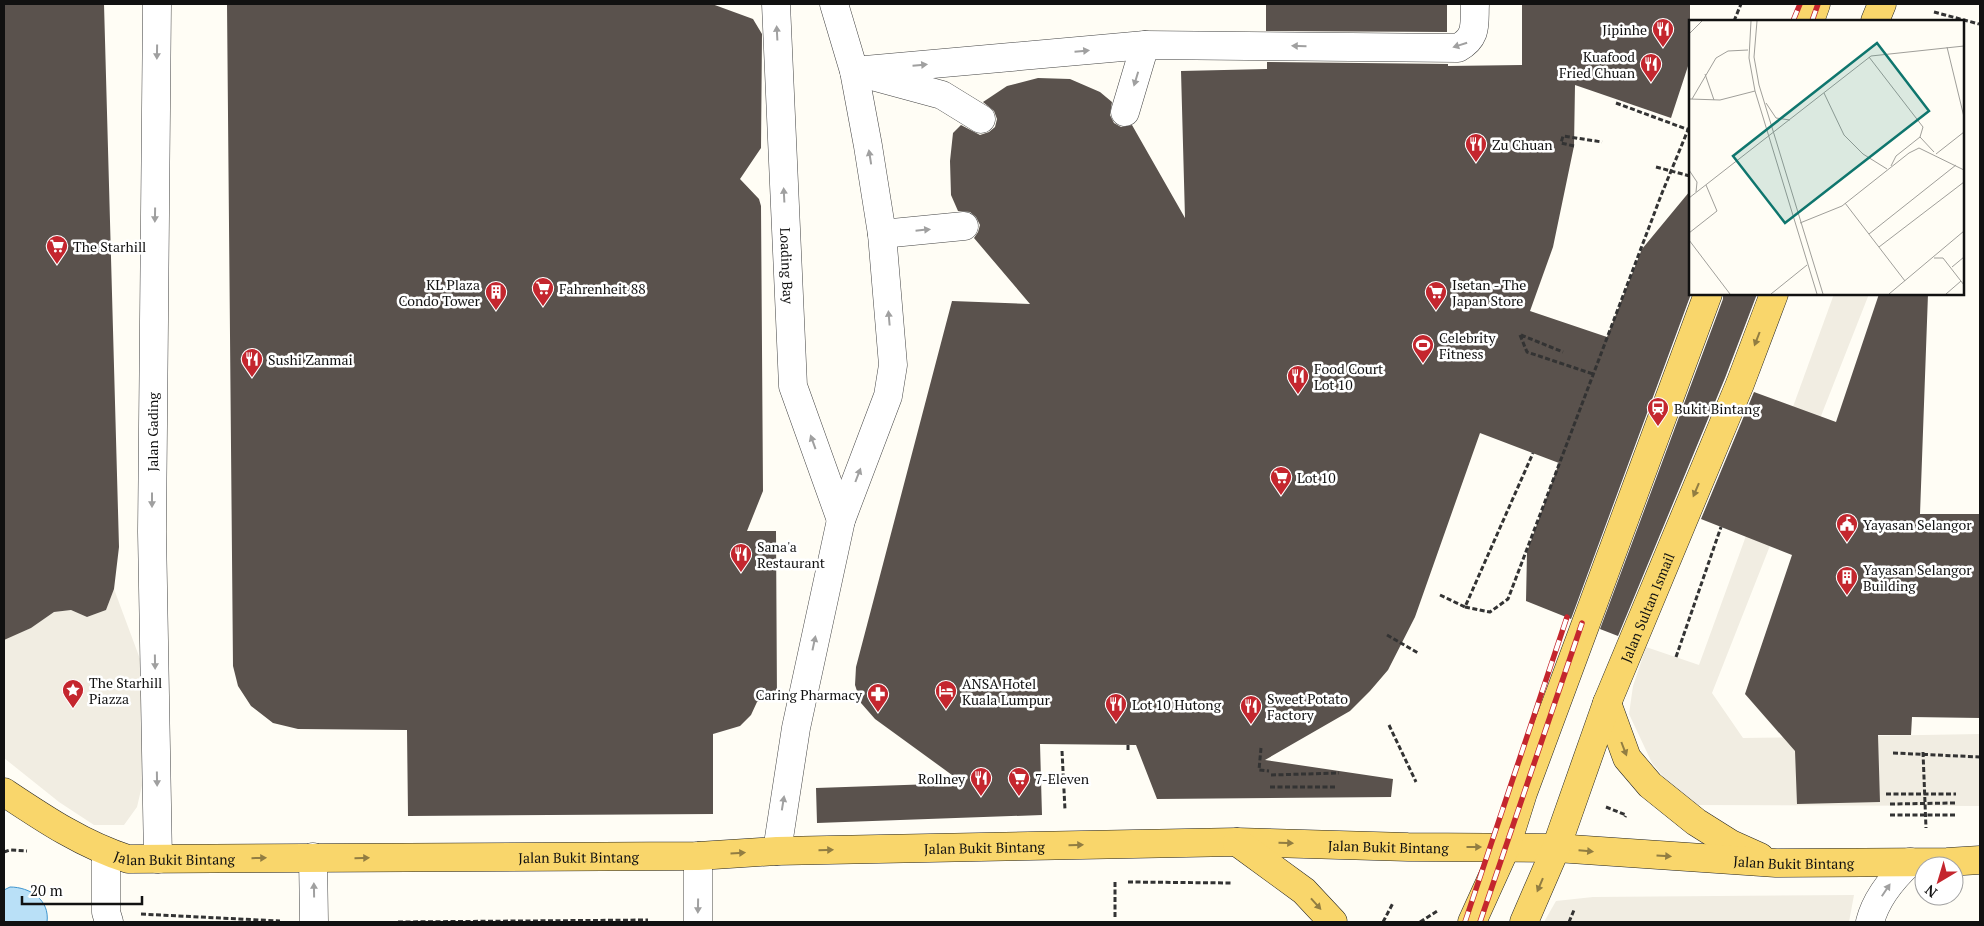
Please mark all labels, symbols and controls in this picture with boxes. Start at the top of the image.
restaurant icon: Jipinhe [1651,17,1675,48]
place label: Jipinhe [1602,20,1647,39]
inset map [1689,20,1964,295]
one-way arrow [772,25,780,41]
one-way arrow [1452,41,1467,49]
one-way arrow [1290,42,1306,50]
one-way arrow [152,45,160,61]
one-way arrow [1074,47,1090,55]
place label: Kuafood Fried Chuan [1559,47,1636,82]
restaurant icon: Kuafood Fried Chuan [1639,52,1663,83]
one-way arrow [912,61,928,69]
one-way arrow [1131,72,1139,87]
restaurant icon: Zu Chuan [1464,132,1488,163]
place label: Zu Chuan [1492,135,1553,154]
one-way arrow [865,149,873,165]
one-way arrow [780,187,788,203]
one-way arrow [150,207,158,223]
one-way arrow [915,226,931,234]
street label: Loading Bay [776,227,799,305]
supermarket icon: The Starhill [45,234,69,265]
place label: The Starhill [73,237,146,256]
place label: KL Plaza Condo Tower [399,275,481,310]
place label: Isetan - The Japan Store [1452,275,1526,310]
supermarket icon: Fahrenheit 88 [531,276,555,307]
place label: Fahrenheit 88 [559,279,646,298]
building icon: KL Plaza Condo Tower [484,280,508,311]
supermarket icon: Isetan - The Japan Store [1424,280,1448,311]
one-way arrow [885,310,893,326]
place label: Celebrity Fitness [1439,328,1496,363]
one-way arrow [1753,332,1760,347]
sports icon: Celebrity Fitness [1411,333,1435,364]
restaurant icon: Sushi Zanmai [240,347,264,378]
place label: Sushi Zanmai [268,350,353,369]
place label: Food Court Lot 10 [1314,359,1384,394]
restaurant icon: Food Court Lot 10 [1286,364,1310,395]
street label: Jalan Gading [143,392,162,472]
station icon: Bukit Bintang [1646,396,1670,427]
place label: Bukit Bintang [1674,399,1760,418]
one-way arrow [809,434,816,449]
supermarket icon: Lot 10 [1269,465,1293,496]
one-way arrow [854,467,862,482]
place label: Lot 10 [1297,468,1336,487]
one-way arrow [1691,483,1699,497]
one-way arrow [148,492,156,508]
public building icon: Yayasan Selangor [1835,512,1859,543]
place label: Yayasan Selangor [1863,515,1972,534]
place label: Sana'a Restaurant [757,537,826,572]
restaurant icon: Sana'a Restaurant [729,542,753,573]
street label: Jalan Sultan Ismail [1616,550,1678,665]
place label: Yayasan Selangor Building [1863,560,1972,595]
building icon: Yayasan Selangor Building [1835,565,1859,596]
one-way arrow [811,635,819,651]
one-way arrow [151,655,159,671]
place label: The Starhill Piazza [89,673,162,708]
place label: ANSA Hotel Kuala Lumpur [962,674,1051,709]
place icon: The Starhill Piazza [61,678,85,709]
hotel icon: ANSA Hotel Kuala Lumpur [934,679,958,710]
pharmacy icon: Caring Pharmacy [866,682,890,713]
place label: Caring Pharmacy [755,685,863,704]
place label: Sweet Potato Factory [1267,689,1348,724]
restaurant icon: Lot 10 Hutong [1104,692,1128,723]
restaurant icon: Sweet Potato Factory [1239,694,1263,725]
place label: Lot 10 Hutong [1132,695,1222,714]
one-way arrow [1620,741,1628,756]
restaurant icon: Rollney [969,766,993,797]
supermarket icon: 7-Eleven [1007,766,1031,797]
place label: Rollney [918,769,966,788]
place label: 7-Eleven [1035,769,1090,788]
one-way arrow [153,771,161,787]
one-way arrow [780,794,788,810]
street label: Jalan Bukit Bintang [1328,835,1449,857]
street label: Jalan Bukit Bintang [924,836,1046,858]
one-way arrow [1278,840,1294,848]
one-way arrow [1068,841,1084,849]
one-way arrow [1466,843,1482,851]
street label: Jalan Bukit Bintang [112,846,236,869]
one-way arrow [818,846,834,854]
street label: Jalan Bukit Bintang [518,847,640,866]
one-way arrow [1578,847,1594,855]
one-way arrow [730,849,746,857]
street label: Jalan Bukit Bintang [1733,851,1855,873]
one-way arrow [1656,853,1672,861]
one-way arrow [252,854,268,862]
one-way arrow [354,854,370,862]
north arrow [1914,856,1964,906]
scale bar [22,874,142,906]
one-way arrow [1536,878,1544,892]
text: 20 m [30,880,63,900]
one-way arrow [309,881,317,897]
text: N [1920,881,1941,902]
one-way arrow [1881,883,1891,896]
one-way arrow [1311,898,1322,911]
one-way arrow [694,899,702,915]

